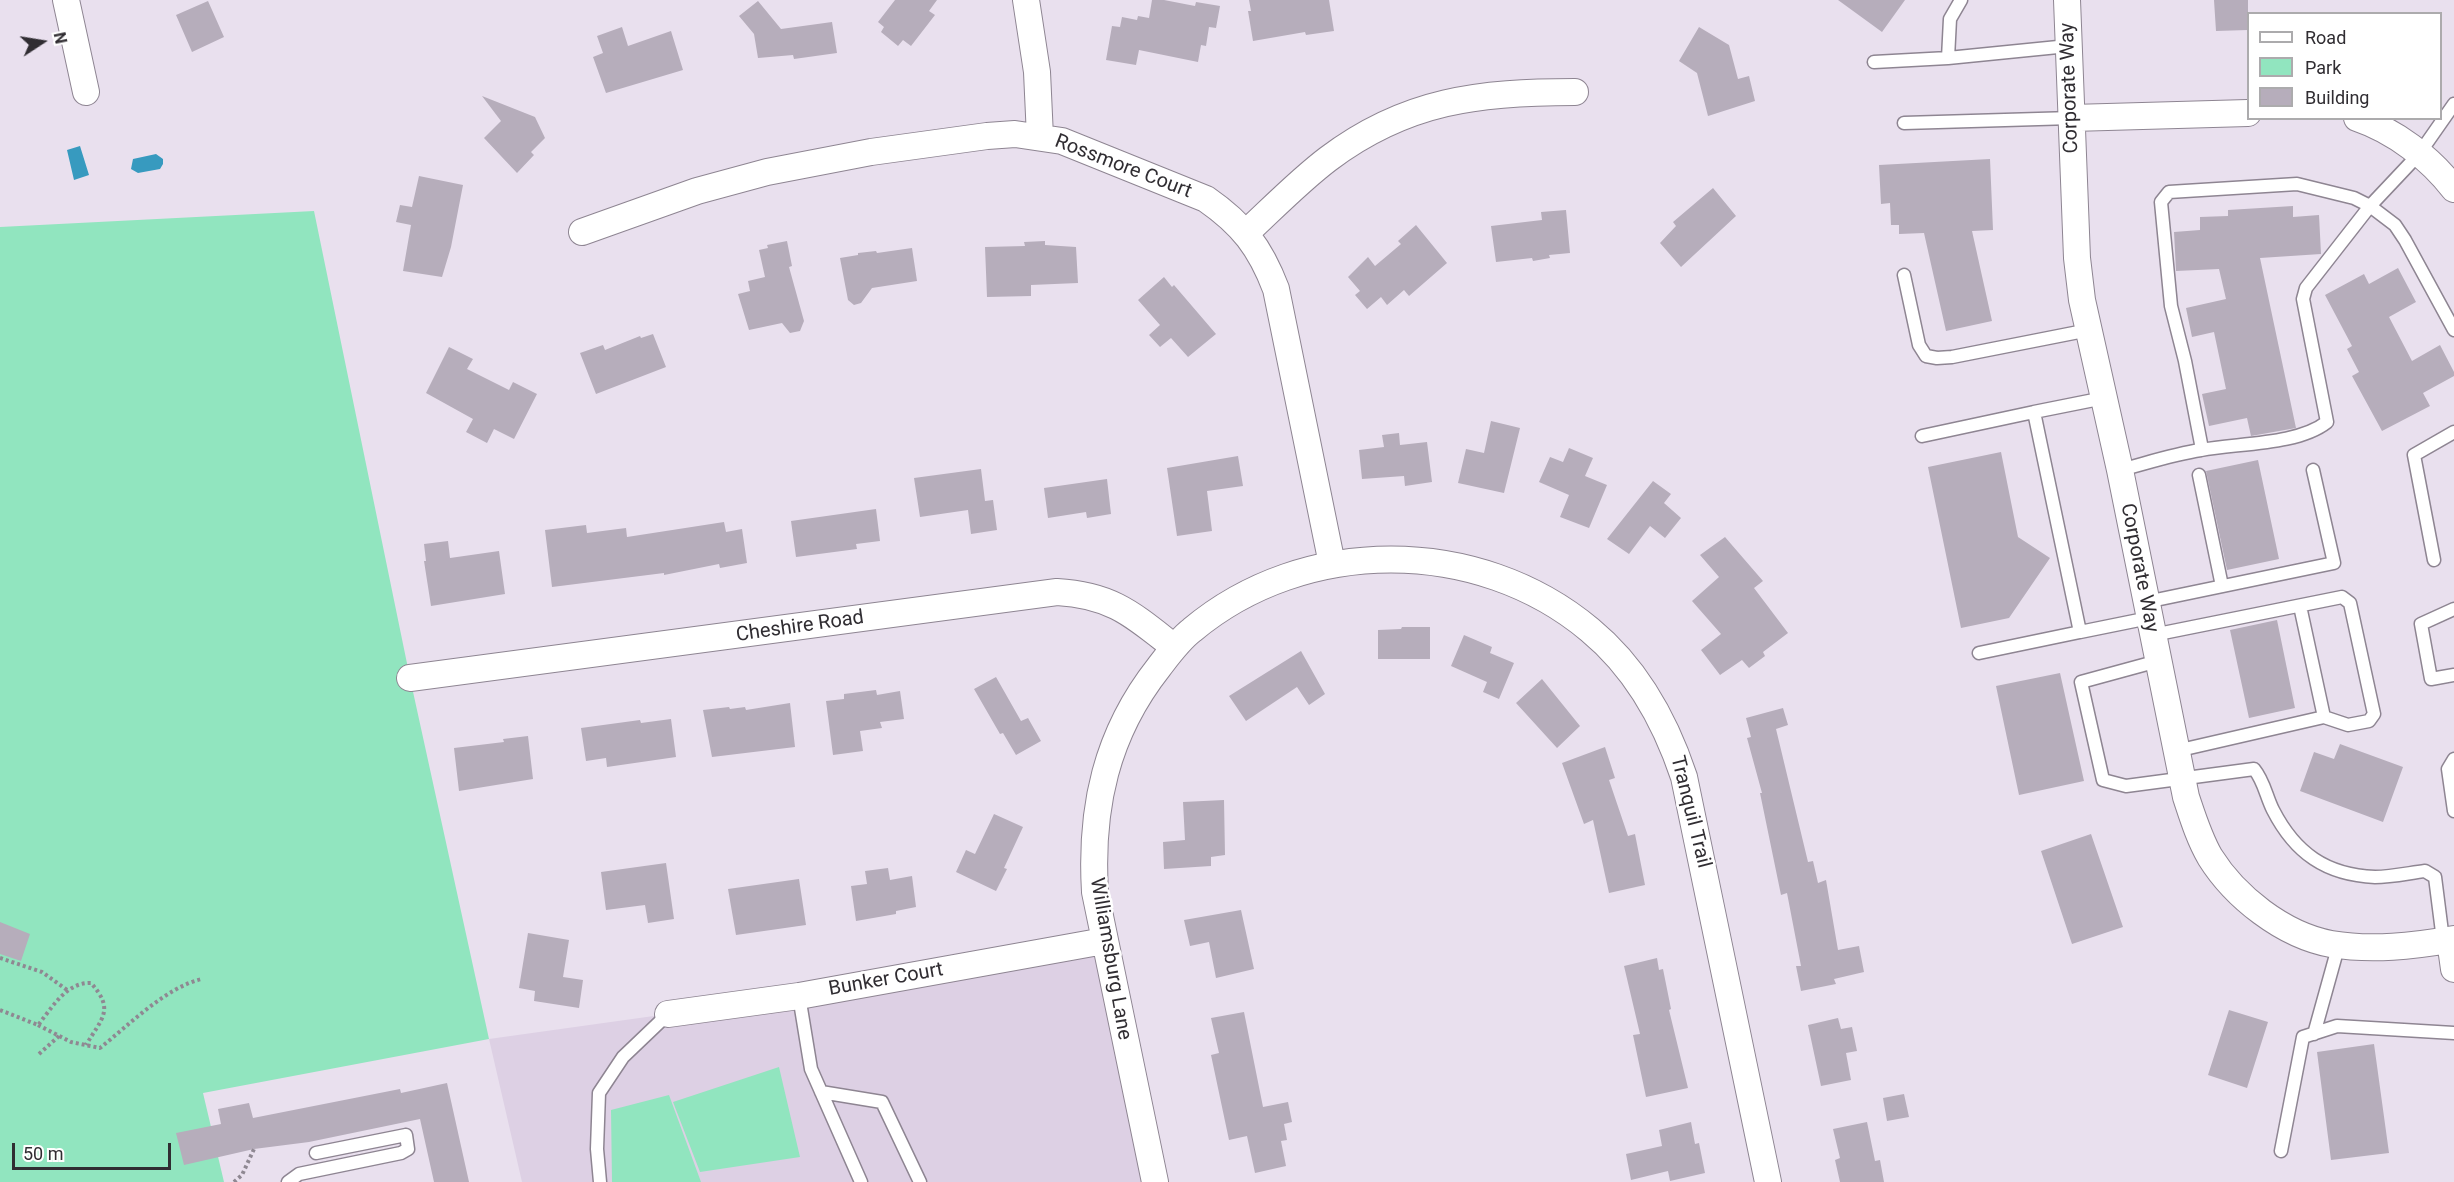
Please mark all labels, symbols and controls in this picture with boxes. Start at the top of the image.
north arrow [12,12,72,72]
legend [2247,12,2442,120]
street label: Corporate Way [2056,22,2084,154]
text: Road [2305,27,2346,48]
text: N [50,31,71,46]
text: Park [2305,57,2341,78]
text: Building [2305,87,2369,108]
street label: Rossmore Court [1051,130,1195,204]
street label: Corporate Way [2115,501,2163,635]
street label: Cheshire Road [735,606,865,648]
street label: Tranquil Trail [1664,753,1716,871]
street label: Williamsburg Lane [1084,876,1136,1042]
street label: Bunker Court [827,958,945,1002]
scale bar [15,1131,174,1169]
text: 50 m [23,1143,63,1164]

